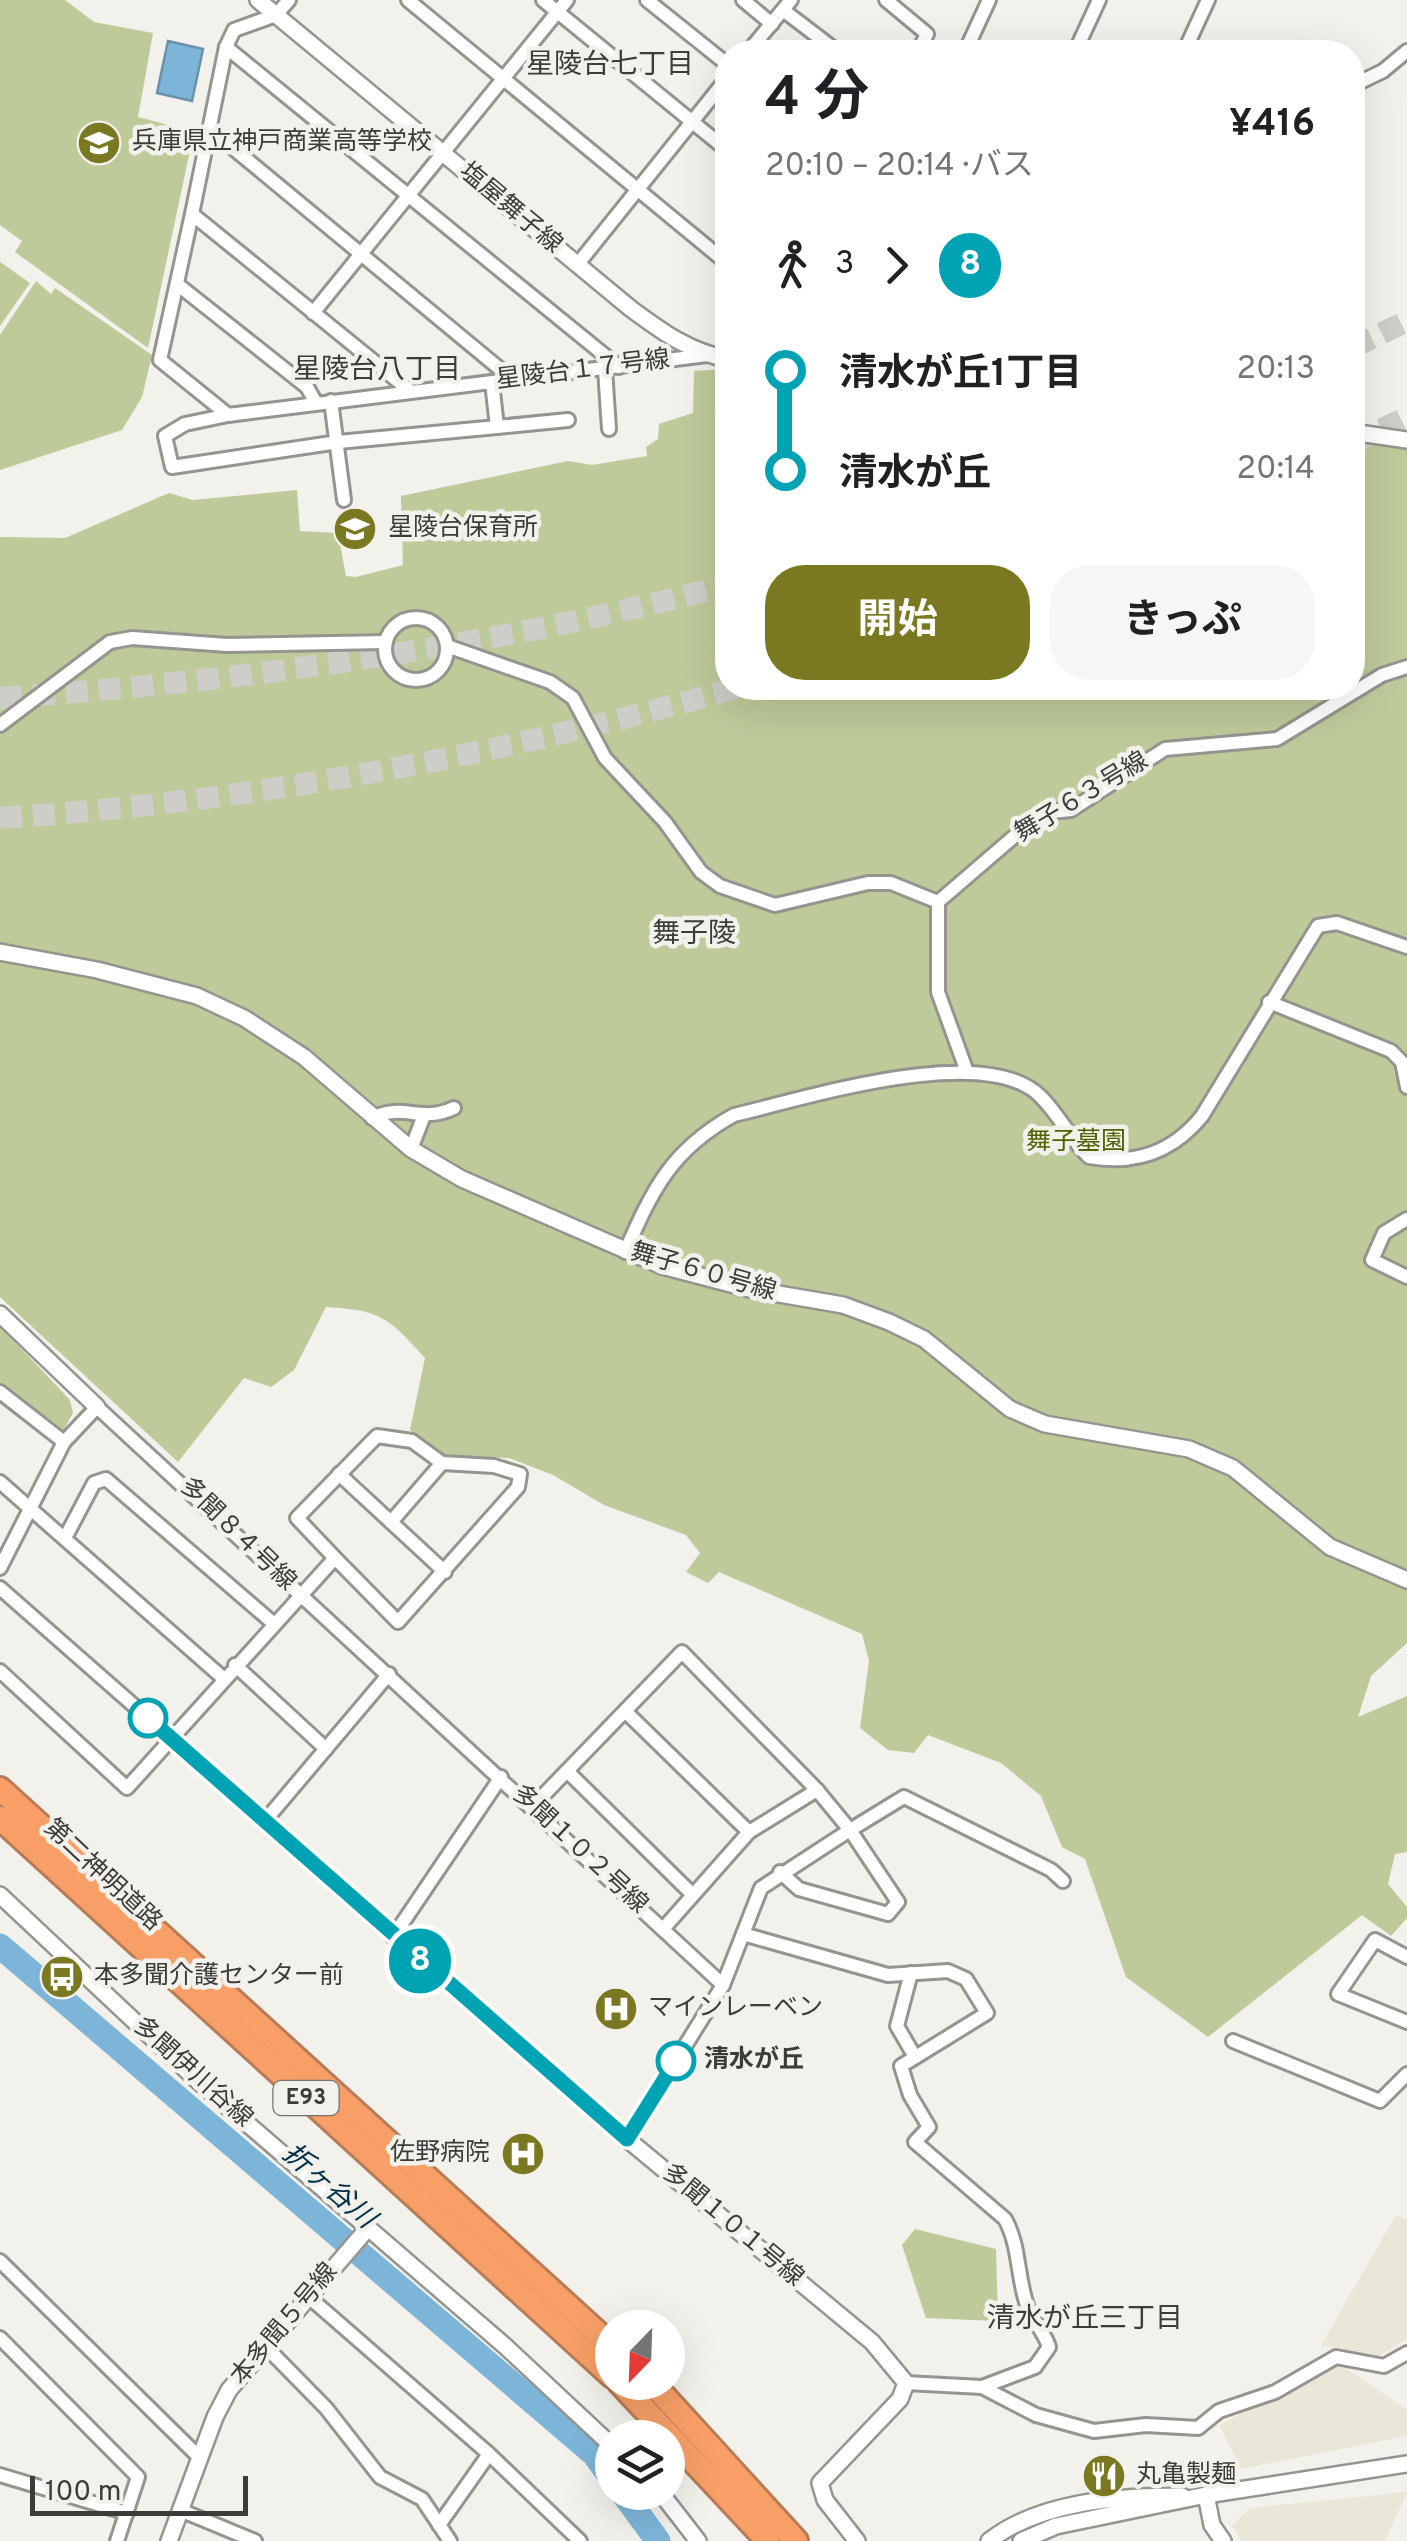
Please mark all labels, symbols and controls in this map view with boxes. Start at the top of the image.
district label: 星陵台七丁目 [526,48,694,84]
text: 4 分 [765,65,869,135]
text: ¥416 [1229,101,1315,150]
school or university icon: 兵庫県立神戸商業高等学校 [76,120,122,166]
place label: 兵庫県立神戸商業高等学校 [132,127,432,159]
text: 20:10 – 20:14 · バス [765,147,1034,187]
street label: 塩屋舞子線 [452,157,568,261]
icon: walk [765,238,820,293]
icon: forward [869,238,924,293]
text: 8 [959,243,981,287]
text: 3 [835,245,854,285]
street label: 星陵台１７号線 [494,344,672,398]
text: 20:13 [1236,350,1315,390]
text: 清水が丘1丁目 [839,351,1082,400]
district label: 星陵台八丁目 [293,353,461,389]
text: 20:14 [1237,450,1315,490]
text: 清水が丘 [839,451,991,500]
school or university icon: 星陵台保育所 [332,506,378,552]
place label: 星陵台保育所 [388,513,538,545]
button: 開始 [765,565,1030,680]
button: きっぷ [1050,565,1315,680]
street label: 舞子６３号線 [1009,746,1155,850]
district label: 舞子陵 [652,917,736,953]
park label: 舞子墓園 [1026,1127,1126,1159]
street label: 舞子６０号線 [626,1237,780,1309]
street label: 多聞８４号線 [172,1471,302,1599]
unlabelled marker [129,1699,167,1737]
street label: 多聞１０２号線 [504,1779,654,1921]
street label: 第二神明道路 [36,1813,168,1939]
line badge: 8 [388,1928,452,1994]
text: 8 [409,1939,431,1983]
bus stop icon: 本多聞介護センター前 [39,1954,85,2000]
place label: 本多聞介護センター前 [94,1961,344,1993]
hospital icon: マインレーベン [593,1986,639,2032]
place label: マインレーベン [648,1993,823,2025]
street label: 多聞伊川谷線 [126,2011,258,2135]
marker: 清水が丘 [657,2042,695,2080]
place label: 清水が丘 [704,2045,804,2077]
road number: E93 [274,2081,338,2115]
hospital icon: 佐野病院 [500,2131,546,2177]
water label: 折ヶ谷川 [274,2137,384,2239]
place label: 佐野病院 [390,2138,490,2170]
street label: 多聞１０１号線 [655,2157,809,2295]
street label: 本多聞５号線 [225,2257,345,2393]
district label: 清水が丘三丁目 [987,2302,1183,2338]
north arrow [595,2310,685,2400]
map controls [595,2310,685,2510]
button: layers [595,2420,685,2510]
restaurant icon: 丸亀製麺 [1081,2453,1127,2499]
place label: 丸亀製麺 [1136,2460,1236,2492]
scale bar [30,2471,248,2516]
text: 100 m [45,2475,121,2511]

